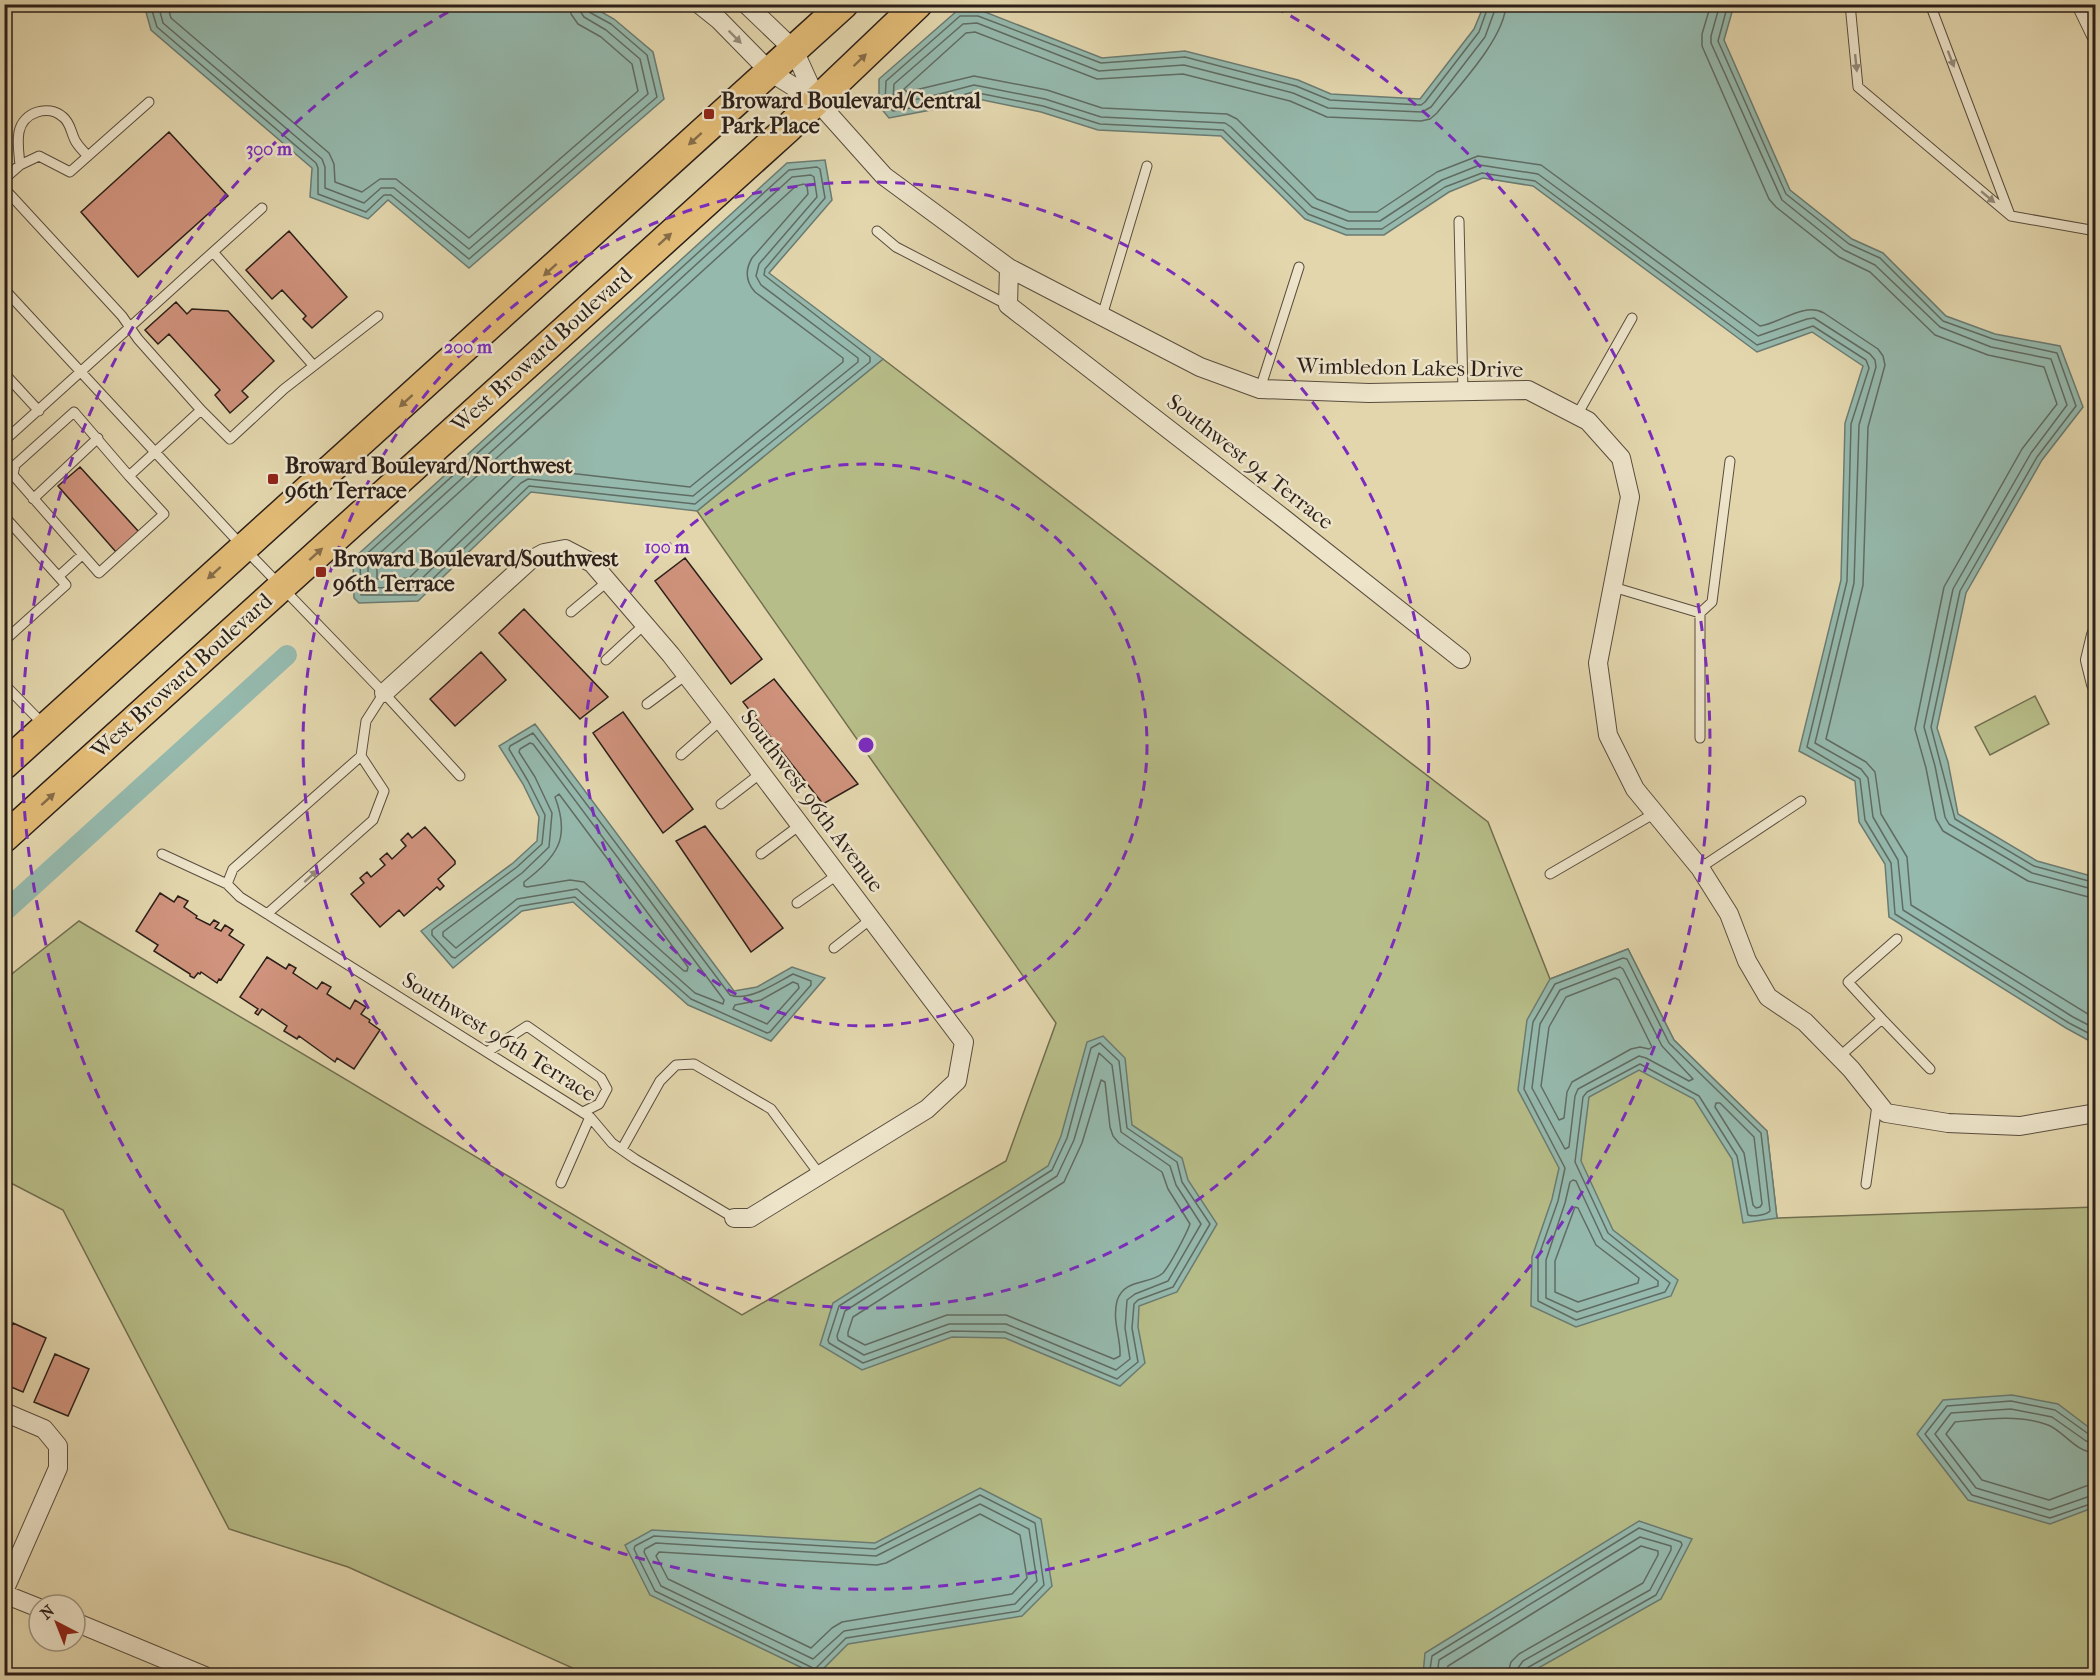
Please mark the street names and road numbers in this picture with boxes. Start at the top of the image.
street label: West Broward Boulevard [445,261,639,439]
street label: Wimbledon Lakes Drive [1295,353,1524,383]
street label: Southwest 94 Terrace [1161,389,1339,535]
street label: West Broward Boulevard [85,587,279,765]
street label: Southwest 96th Avenue [735,705,889,897]
street label: Southwest 96th Terrace [397,967,601,1107]

